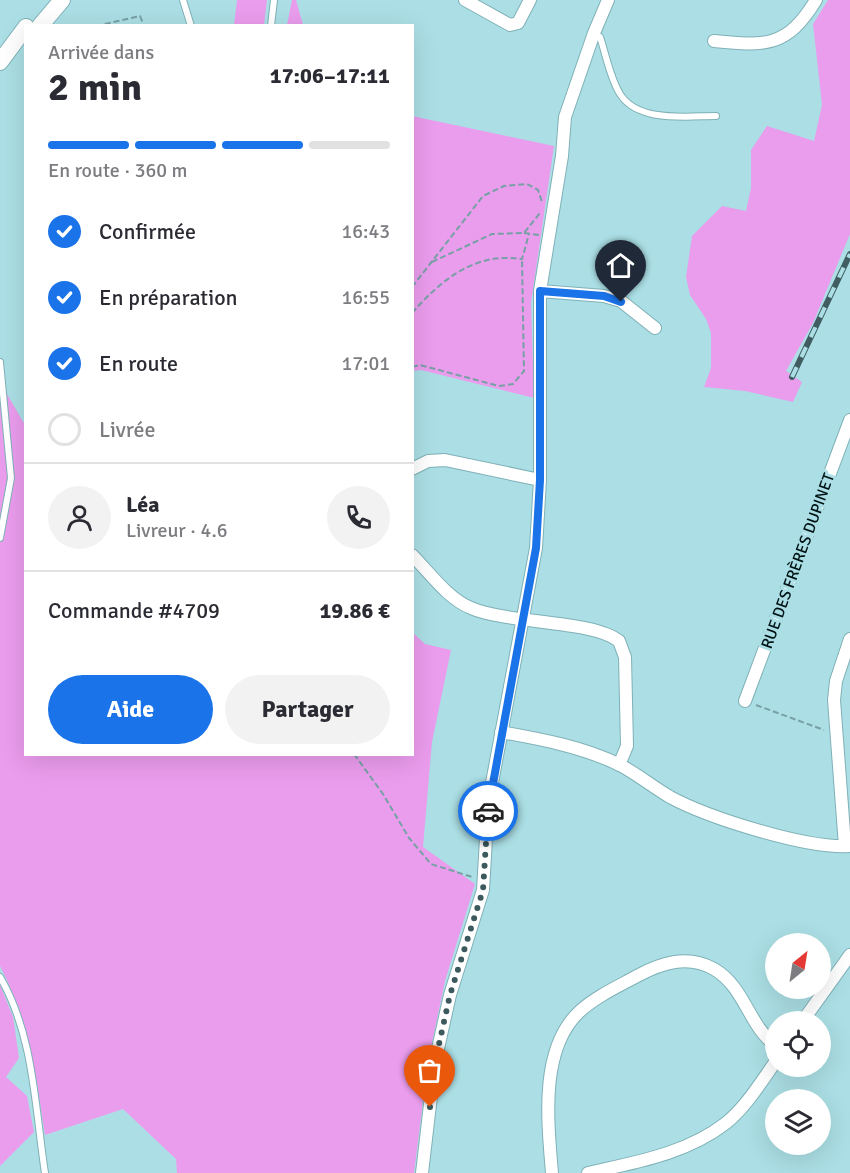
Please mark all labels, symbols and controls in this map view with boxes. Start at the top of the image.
text: Arrivée dans [48,40,154,65]
text: 17:06–17:11 [270,62,390,89]
text: 2 min [48,63,142,111]
text: En route · 360 m [48,158,187,183]
icon: check [48,215,81,248]
text: Confirmée [99,218,196,245]
text: 16:43 [341,219,390,244]
pin [595,240,646,302]
icon: home [604,249,637,282]
icon: check [48,281,81,314]
text: En préparation [99,284,238,311]
text: 16:55 [341,285,390,310]
icon: check [48,347,81,380]
text: En route [99,350,178,377]
text: 17:01 [341,351,390,376]
text: Livrée [99,416,156,443]
street label: RUE DES FRÈRES DUPINET [757,470,839,651]
button: person [48,486,111,549]
button: phone [327,486,390,549]
text: Léa [126,491,160,518]
text: Livreur · 4.6 [126,518,227,543]
text: Commande #4709 [48,597,220,624]
text: 19.86 € [319,597,390,624]
button: Aide [48,675,213,744]
button: Partager [225,675,390,744]
courier [458,781,518,841]
icon: car [472,795,505,828]
north arrow [765,933,831,999]
map controls [765,933,831,1155]
button: locate [765,1011,831,1077]
pin [404,1045,455,1107]
icon: bag [413,1054,446,1087]
button: layers [765,1089,831,1155]

